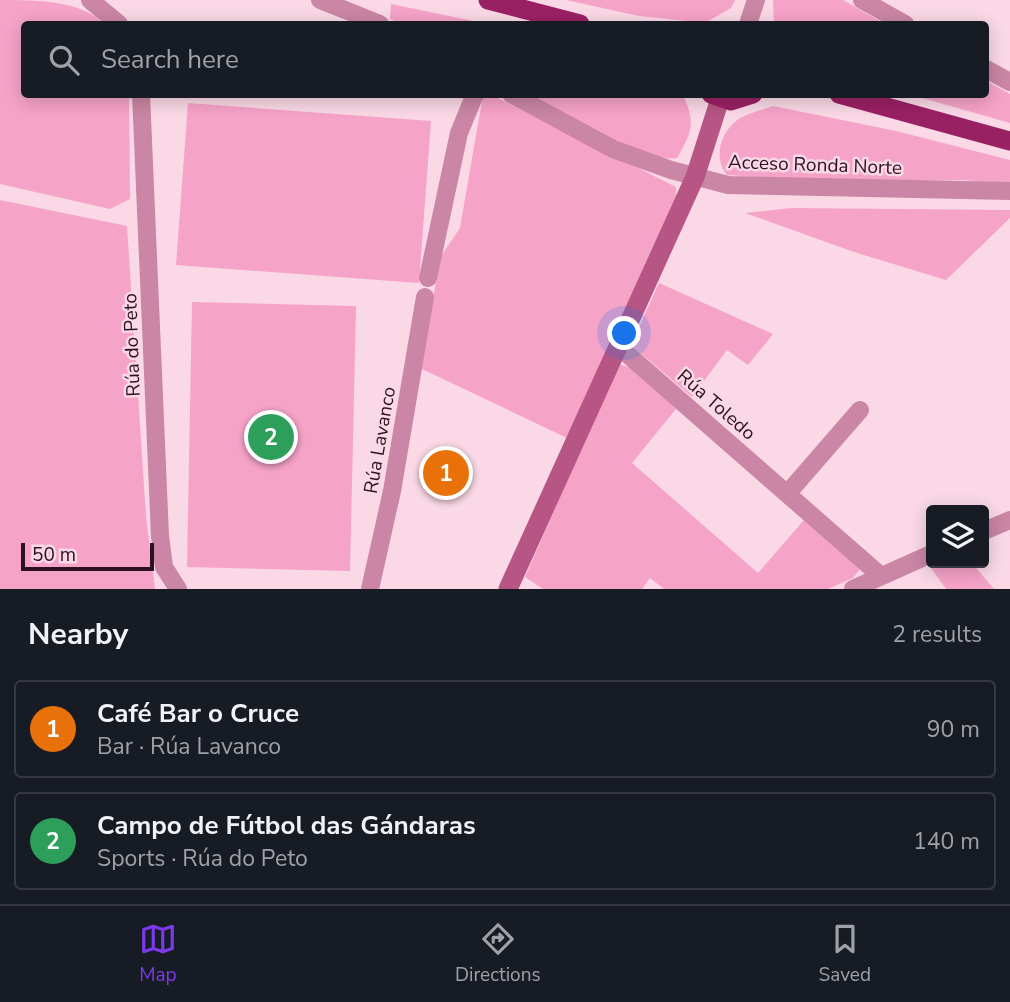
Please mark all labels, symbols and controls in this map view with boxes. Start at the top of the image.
search box [21,21,989,98]
icon: search [45,41,83,79]
text: Search here [101,42,239,77]
street label: Acceso Ronda Norte [727,149,902,181]
street label: Rúa do Peto [117,293,147,397]
your location [607,316,641,350]
street label: Rúa Toledo [672,363,761,446]
street label: Rúa Lavanco [358,385,402,496]
pin: 2 [248,411,294,463]
pin: 1 [423,447,469,499]
map controls [926,505,989,568]
button: layers [926,505,989,568]
scale bar [21,540,154,572]
text: 50 m [32,542,76,568]
text: Nearby [28,614,128,655]
text: 2 results [892,619,982,650]
text: Café Bar o Cruce [97,696,299,731]
text: 1 [46,714,60,745]
text: 90 m [927,714,980,745]
text: Bar · Rúa Lavanco [97,731,281,762]
text: Campo de Fútbol das Gándaras [97,808,476,843]
text: 2 [46,826,60,857]
text: 140 m [913,826,980,857]
text: Sports · Rúa do Peto [97,843,308,874]
tab: Map [139,920,177,988]
tab: Directions [455,920,541,988]
tab: Saved [819,920,871,988]

